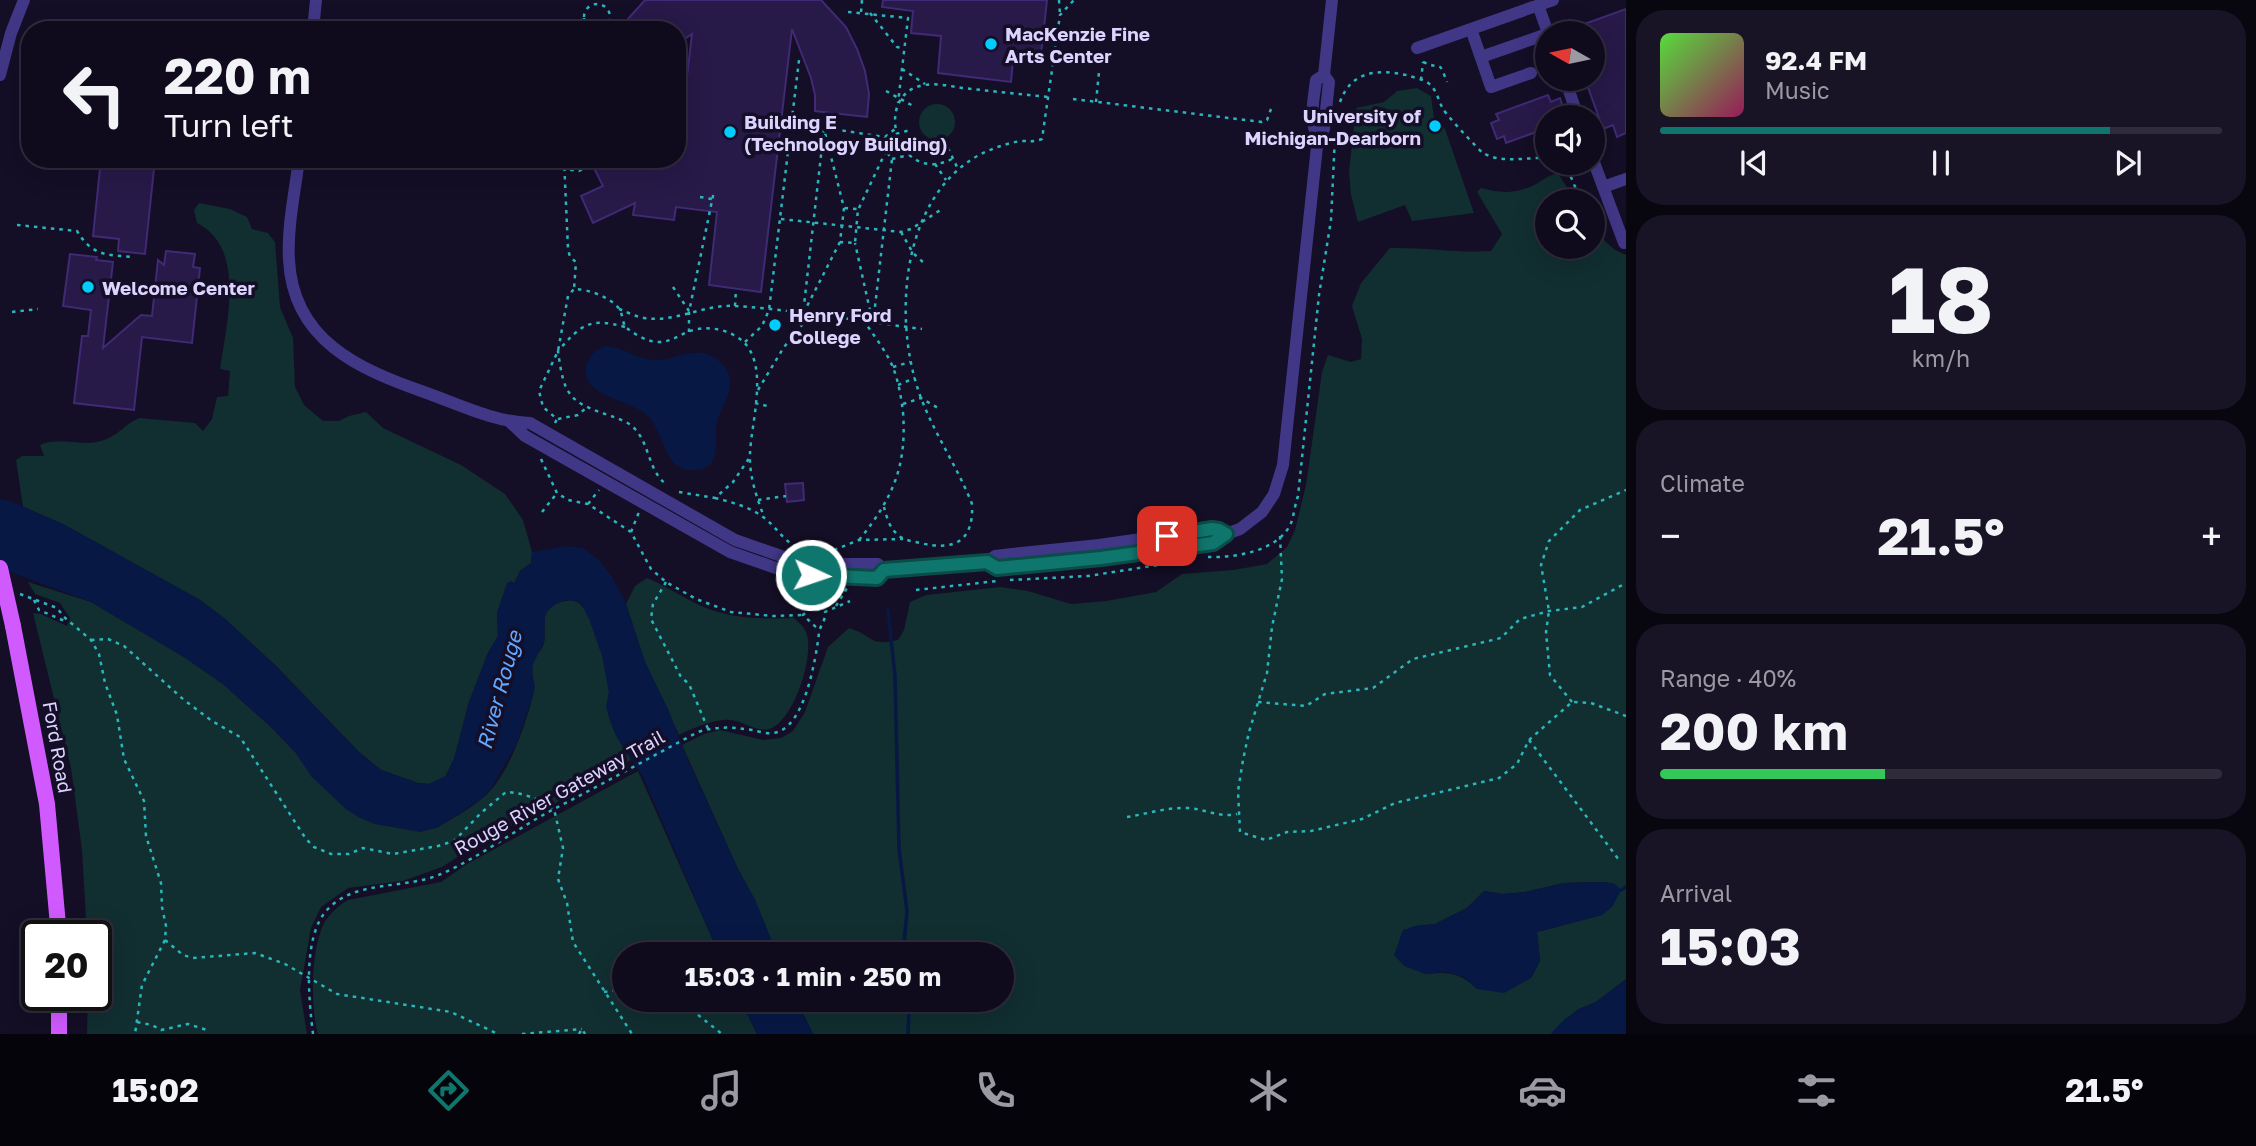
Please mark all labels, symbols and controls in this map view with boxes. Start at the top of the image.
north arrow [1535,21,1605,91]
map controls [1535,21,1605,259]
place label: MacKenzie Fine Arts Center [1005,22,1150,67]
marker: MacKenzie Fine Arts Center [983,36,999,52]
text: 92.4 FM [1765,45,1867,76]
text: 220 m [164,46,311,105]
icon: left [49,49,140,140]
text: Music [1765,76,1830,104]
place label: University of Michigan-Dearborn [1245,104,1421,149]
button: sound [1535,105,1605,175]
text: Turn left [164,106,293,144]
place label: Building E (Technology Building) [744,110,948,155]
marker: University of Michigan-Dearborn [1427,118,1443,134]
marker: Building E (Technology Building) [722,124,738,140]
icon: previous [1735,144,1773,182]
icon: pause [1922,144,1960,182]
icon: next [2109,144,2147,182]
button: search [1535,189,1605,259]
text: 18 [1888,244,1994,353]
place label: Welcome Center [102,276,255,299]
marker: Welcome Center [80,279,96,295]
place label: Henry Ford College [789,303,892,348]
marker: Henry Ford College [767,317,783,333]
text: km/h [1912,344,1970,372]
text: Climate [1660,469,1745,497]
text: 21.5° [1877,504,2005,566]
pin [1137,506,1197,566]
text: − [1660,513,1681,558]
text: + [2201,513,2222,558]
icon: arrive [1148,517,1186,555]
position arrow [774,538,848,612]
water label: River Rouge [471,626,528,752]
text: Range · 40% [1660,664,1796,692]
street label: Ford Road [39,699,77,795]
text: 200 km [1660,699,1848,761]
street label: Rouge River Gateway Trail [450,725,668,859]
text: Arrival [1660,879,1732,907]
text: 15:03 [1660,914,1801,976]
speed limit sign: 20 [21,920,112,1011]
text: 15:03 · 1 min · 250 m [685,961,941,992]
icon: directions [424,1066,473,1115]
icon: music [697,1066,746,1115]
icon: phone [971,1066,1020,1115]
icon: climate [1244,1066,1293,1115]
icon: car [1518,1066,1567,1115]
icon: filters [1792,1066,1841,1115]
text: 15:02 [112,1071,199,1109]
text: 21.5° [2065,1071,2144,1109]

